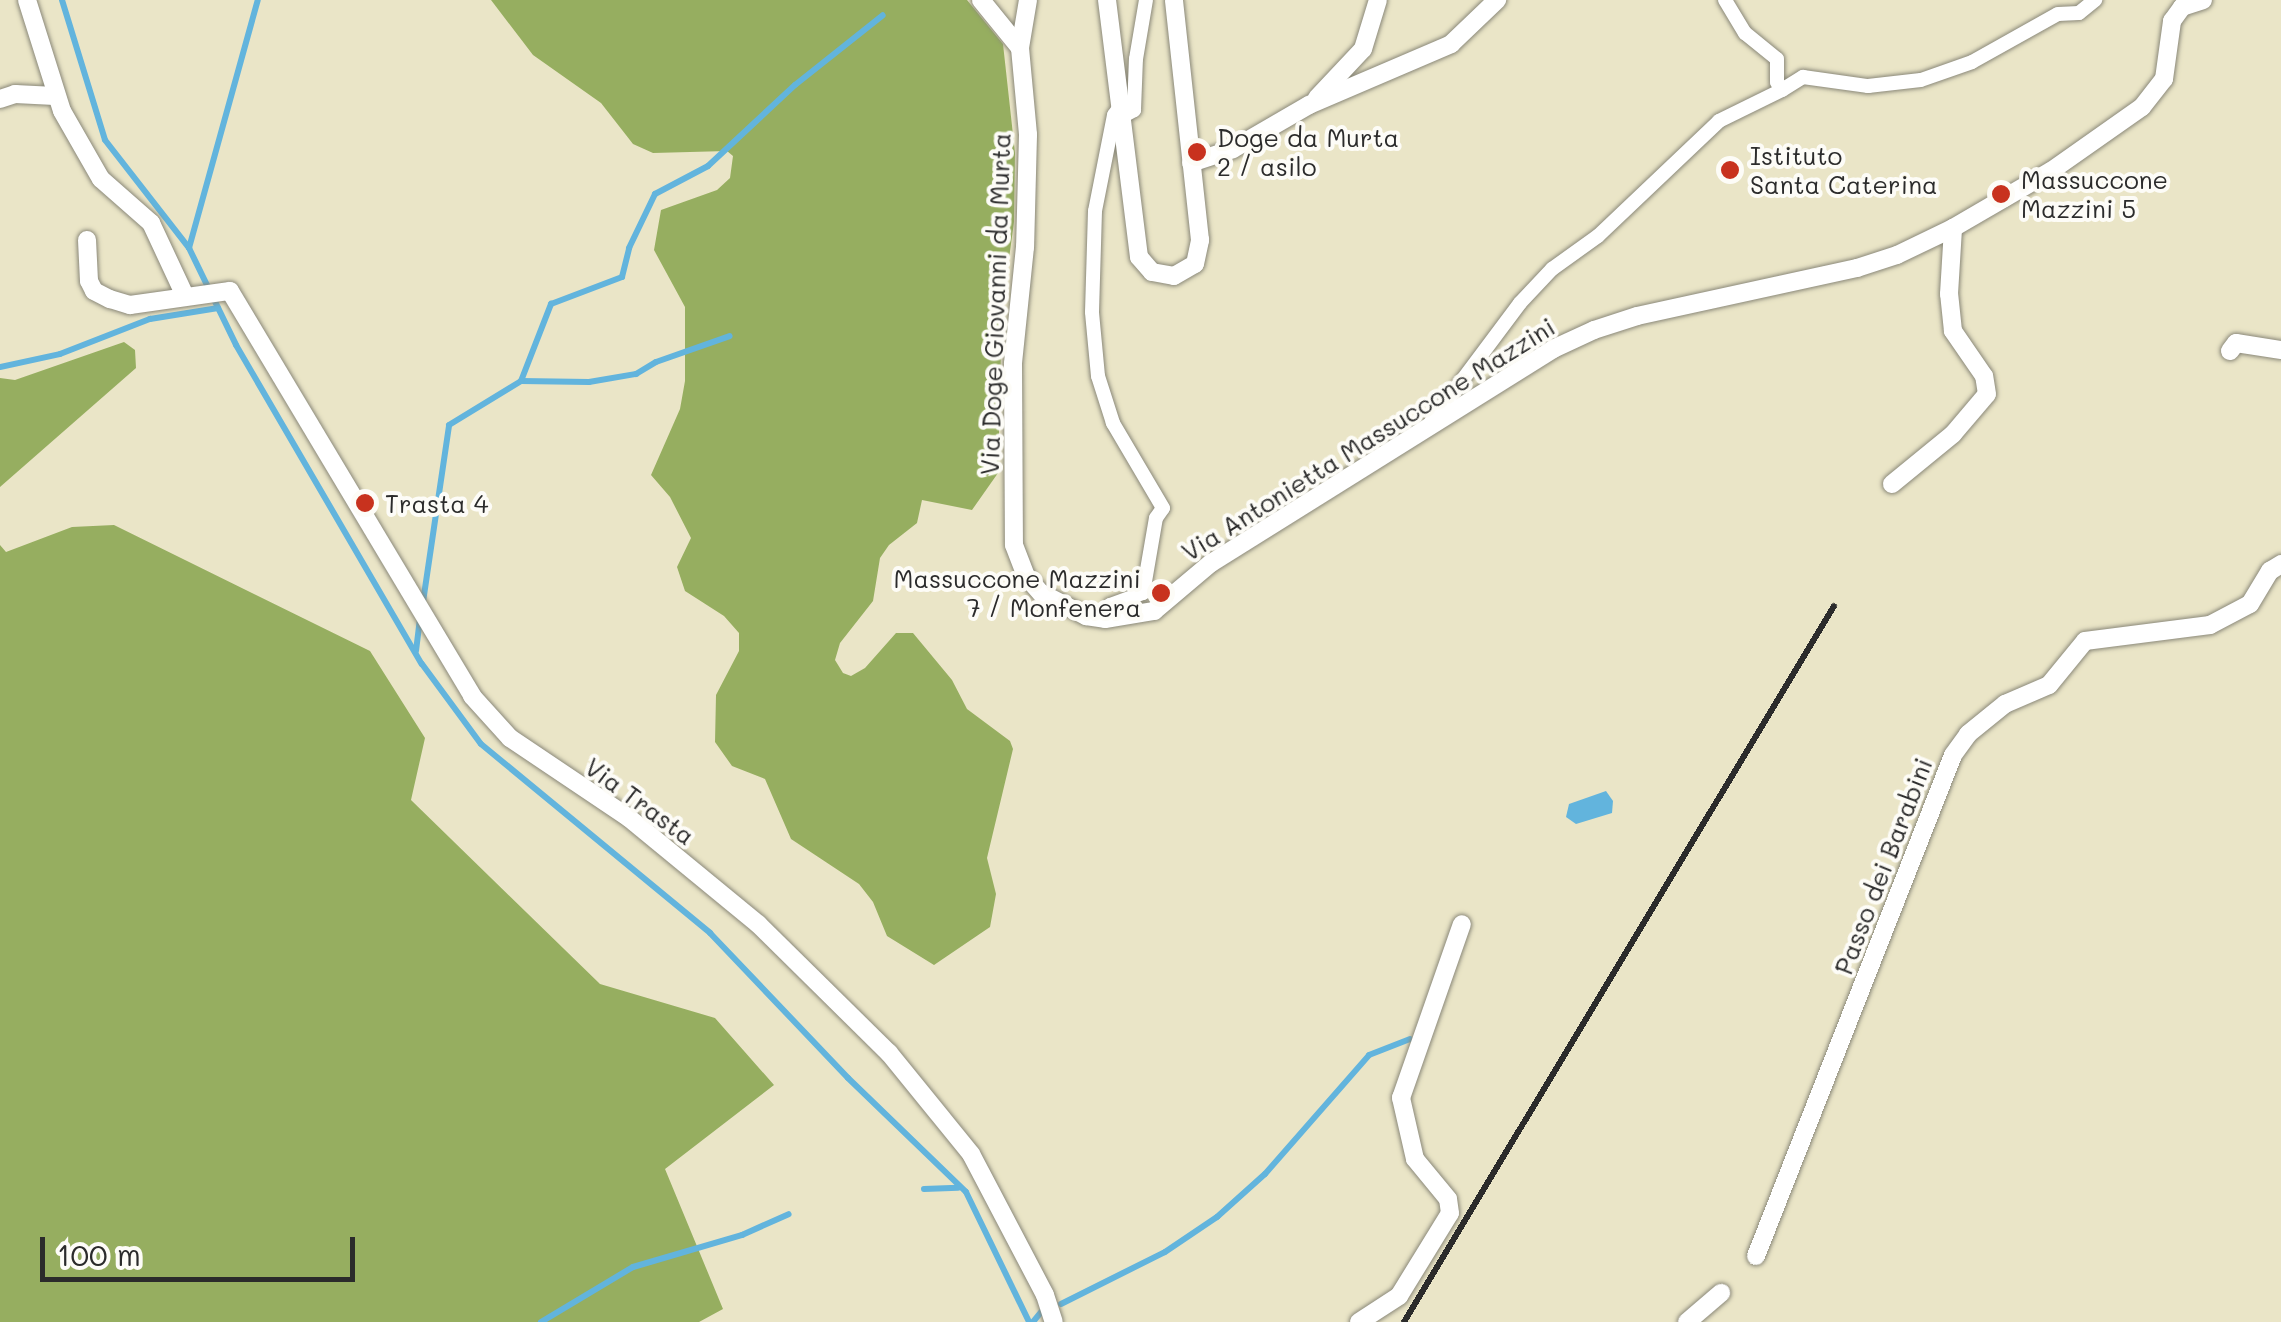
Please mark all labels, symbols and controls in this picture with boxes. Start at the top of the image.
place label: Doge da Murta 2 / asilo [1217,123,1399,182]
street label: Via Doge Giovanni da Murta [974,132,1016,476]
marker: Doge da Murta 2 / asilo [1186,141,1208,163]
place label: Istituto Santa Caterina [1750,141,1938,200]
marker: Istituto Santa Caterina [1719,159,1741,181]
place label: Massuccone Mazzini 5 [2021,165,2168,224]
marker: Massuccone Mazzini 5 [1990,183,2012,205]
street label: Via Antonietta Massuccone Mazzini [1176,311,1560,567]
place label: Trasta 4 [385,488,488,518]
marker: Trasta 4 [354,492,376,514]
place label: Massuccone Mazzini 7 / Monfenera [894,564,1141,623]
marker: Massuccone Mazzini 7 / Monfenera [1150,582,1172,604]
street label: Via Trasta [579,751,701,851]
street label: Passo dei Barabini [1828,754,1938,978]
scale bar [45,1217,360,1279]
text: 100 m [57,1234,141,1274]

